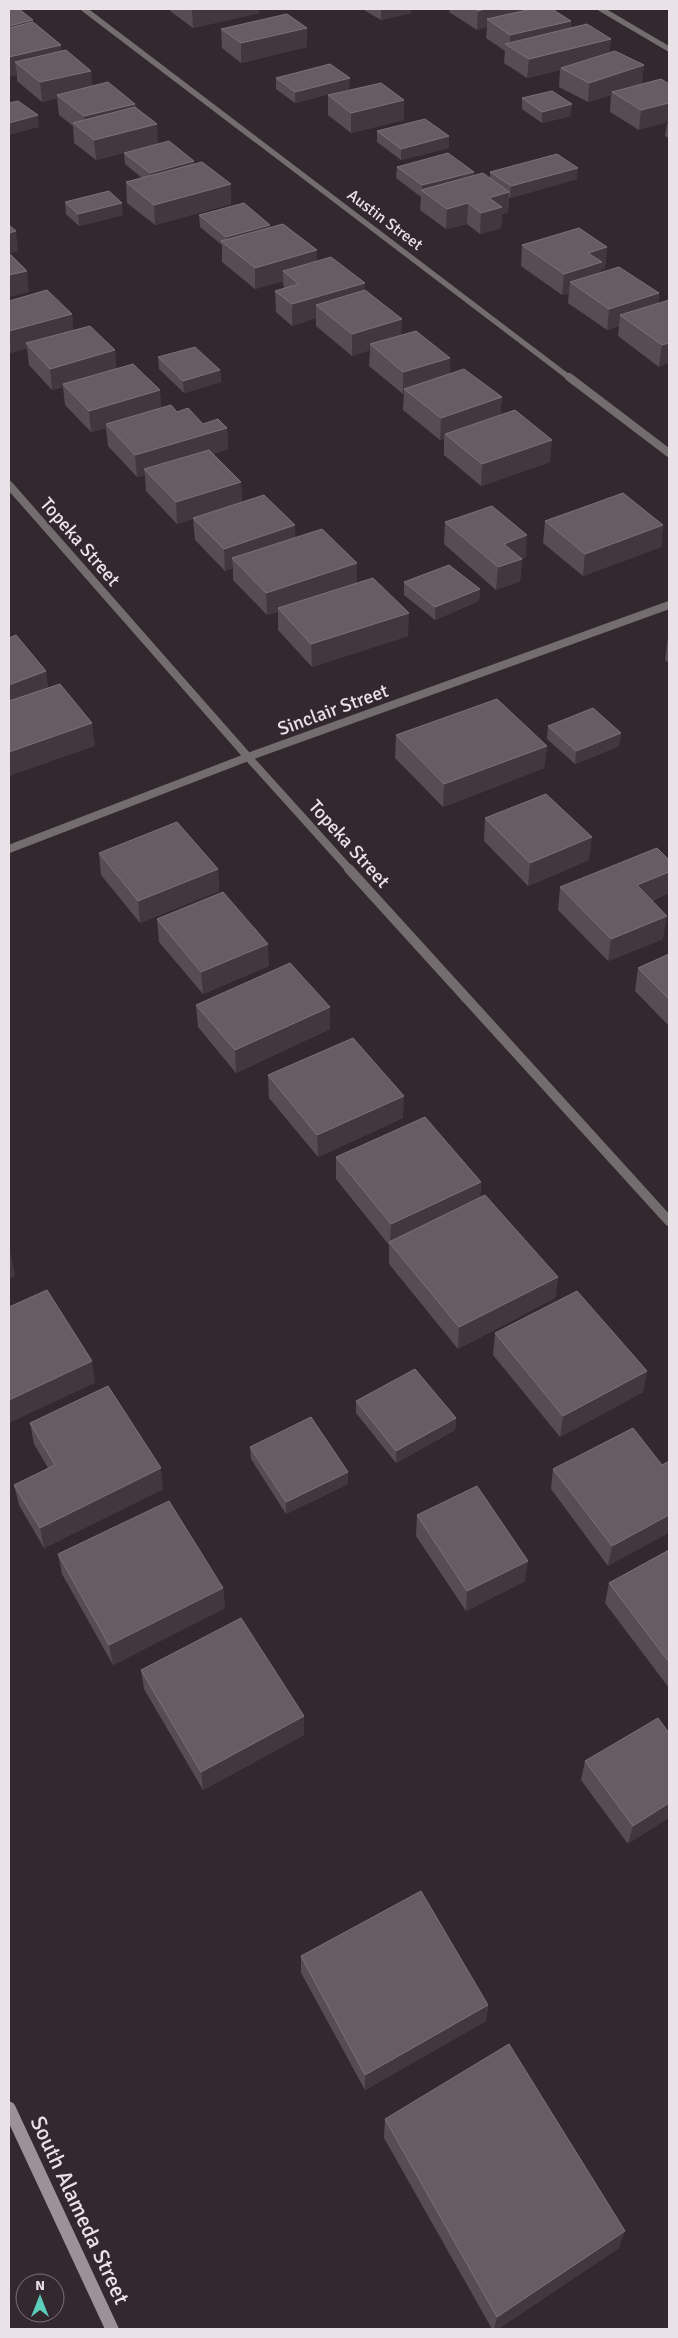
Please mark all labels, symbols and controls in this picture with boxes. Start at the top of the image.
street label: Austin Street [343,185,427,255]
street label: Topeka Street [35,493,125,592]
street label: Sinclair Street [274,679,392,741]
street label: Topeka Street [303,795,395,893]
street label: South Alameda Street [25,2112,136,2309]
north arrow [15,2273,65,2323]
text: N [35,2277,45,2294]

